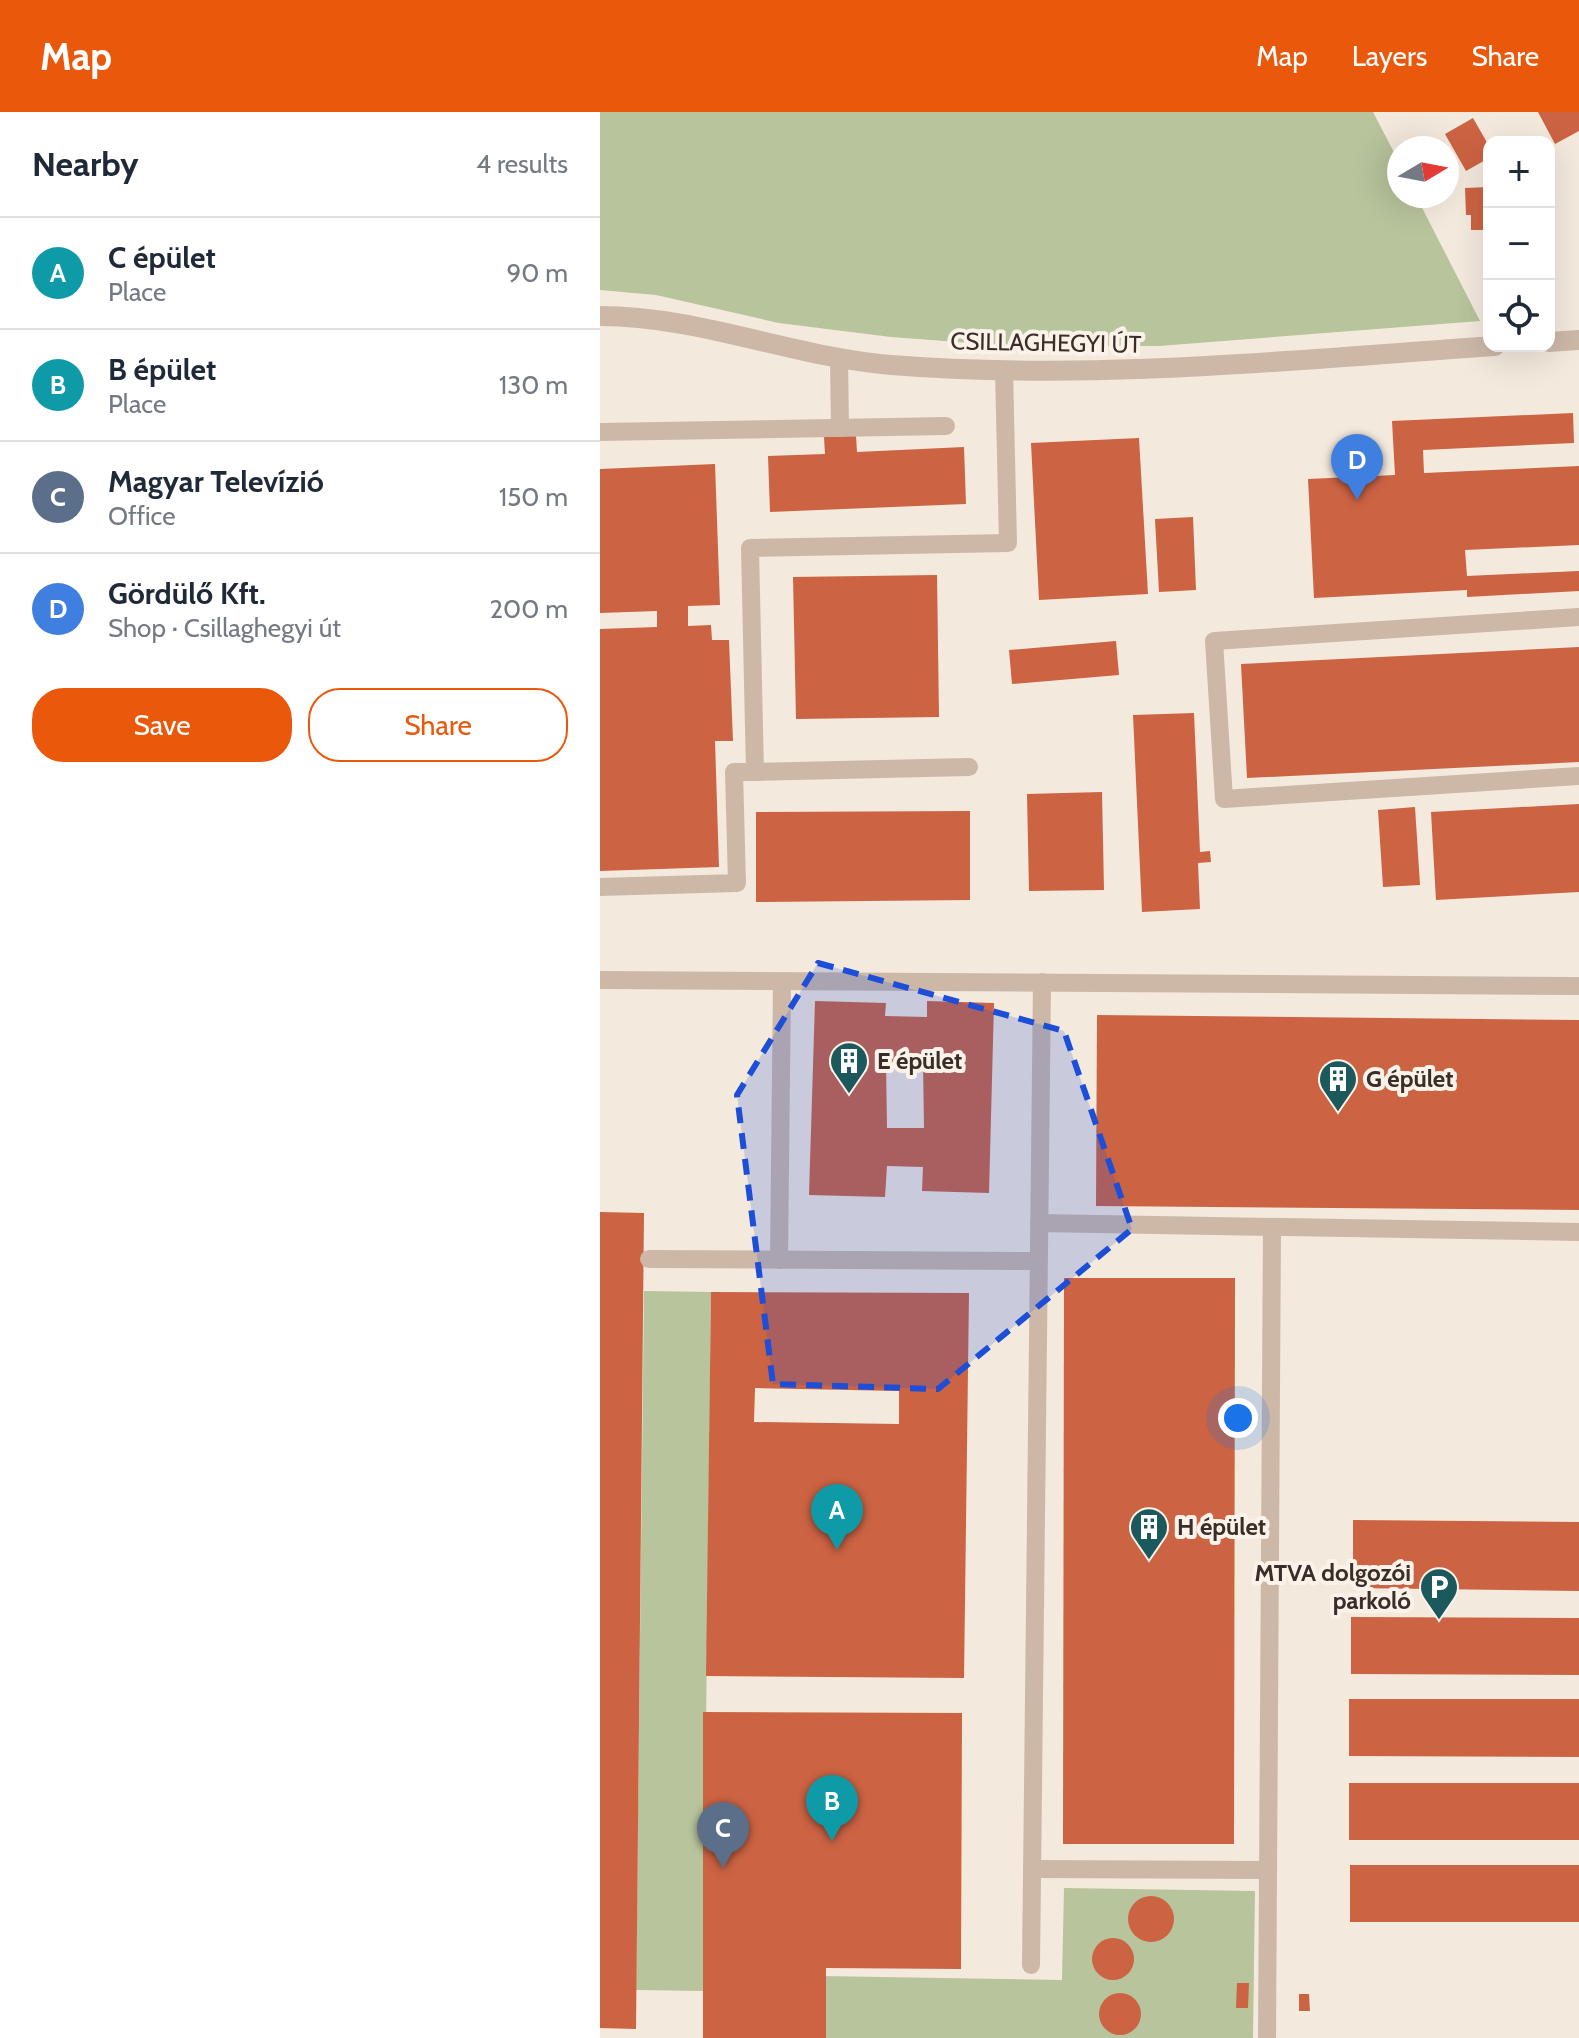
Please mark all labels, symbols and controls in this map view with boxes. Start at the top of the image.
text: Map [40,33,112,80]
text: Map [1256,39,1308,73]
text: Layers [1352,39,1427,73]
text: Share [1471,39,1539,73]
north arrow [1387,136,1459,208]
map controls [1483,136,1555,352]
button: + [1483,136,1555,208]
text: Nearby [32,143,139,185]
text: 4 results [476,148,568,180]
button: − [1483,208,1555,280]
text: C épület [108,239,216,276]
text: A [50,257,66,289]
text: 90 m [506,257,568,289]
text: Place [108,276,166,308]
button: locate [1483,280,1555,352]
street label: CSILLAGHEGYI ÚT [950,326,1142,359]
text: B épület [108,351,216,388]
text: B [50,369,66,401]
text: 130 m [499,369,568,401]
text: Place [108,388,166,420]
pin: D [1331,434,1383,500]
text: Magyar Televízió [108,463,324,500]
text: C [50,481,66,513]
text: 150 m [499,481,568,513]
text: Office [108,500,176,532]
text: Gördülő Kft. [108,575,266,612]
text: D [49,593,67,625]
text: 200 m [489,593,568,625]
text: Shop · Csillaghegyi út [108,612,341,644]
button: Save [32,688,292,762]
button: Share [308,688,568,762]
building icon: E épület [828,1040,870,1095]
place label: E épület [877,1046,962,1075]
building icon: G épület [1317,1058,1359,1113]
place label: G épület [1366,1064,1453,1093]
your location [1218,1398,1258,1438]
pin: A [811,1484,863,1550]
building icon: H épület [1128,1506,1170,1561]
place label: H épület [1177,1512,1266,1541]
place label: MTVA dolgozói parkoló [1254,1558,1411,1615]
parking icon: MTVA dolgozói parkoló [1418,1566,1460,1621]
pin: B [806,1775,858,1841]
pin: C [697,1802,749,1868]

